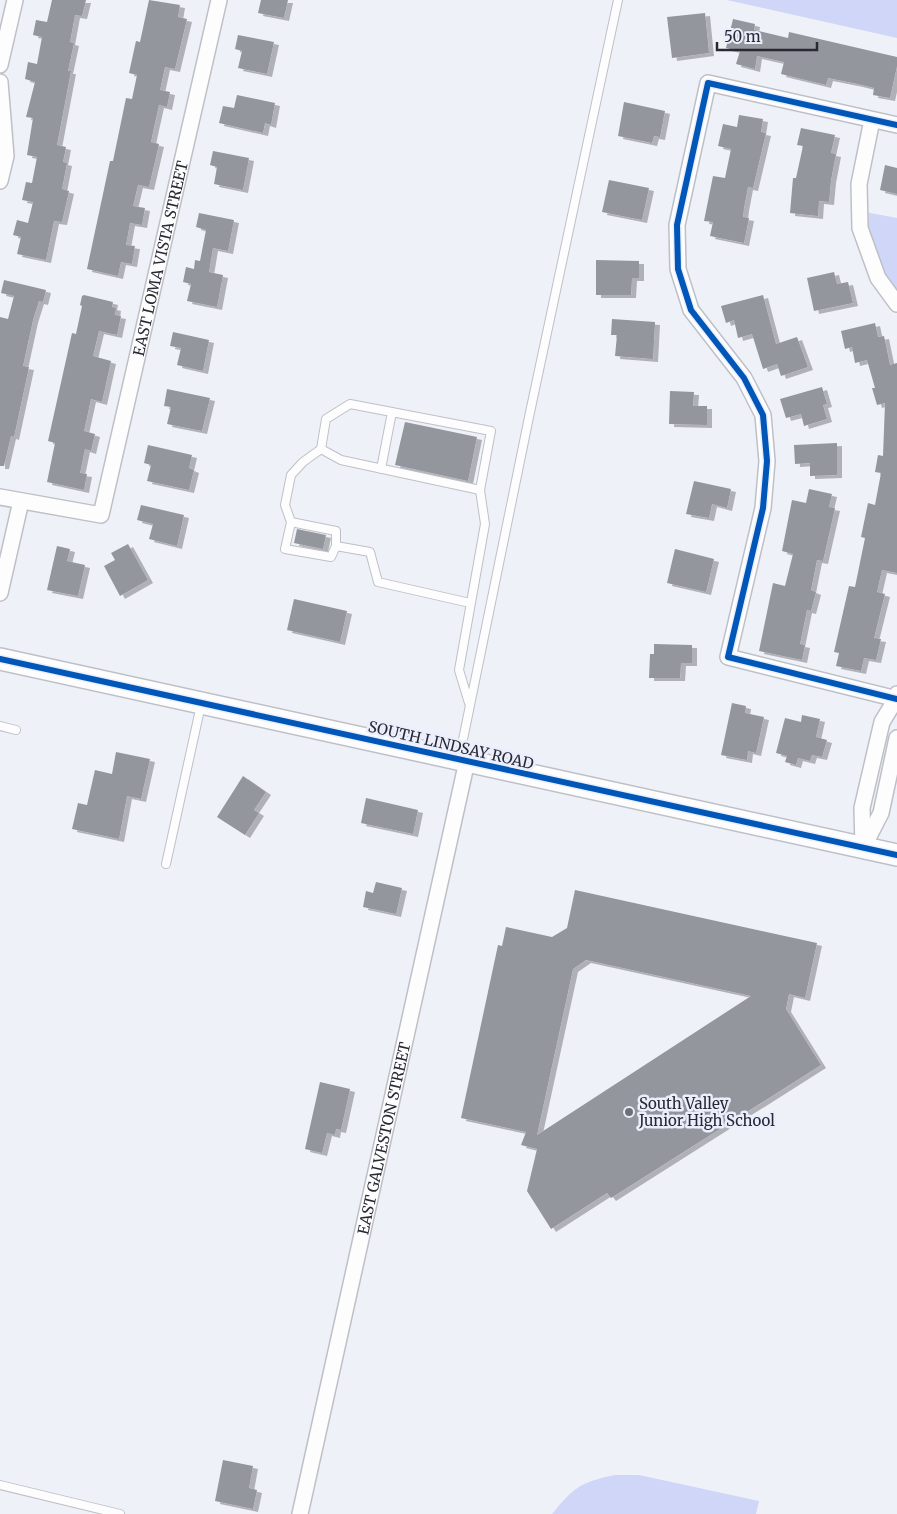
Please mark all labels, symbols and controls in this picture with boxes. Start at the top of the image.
scale bar [717,20,817,52]
text: 50 m [724,27,761,46]
street label: EAST LOMA VISTA STREET [128,158,192,358]
street label: SOUTH LINDSAY ROAD [366,717,536,773]
street label: EAST GALVESTON STREET [353,1040,414,1236]
place label: South Valley Junior High School [638,1094,775,1130]
marker: South Valley Junior High School [623,1106,635,1118]

